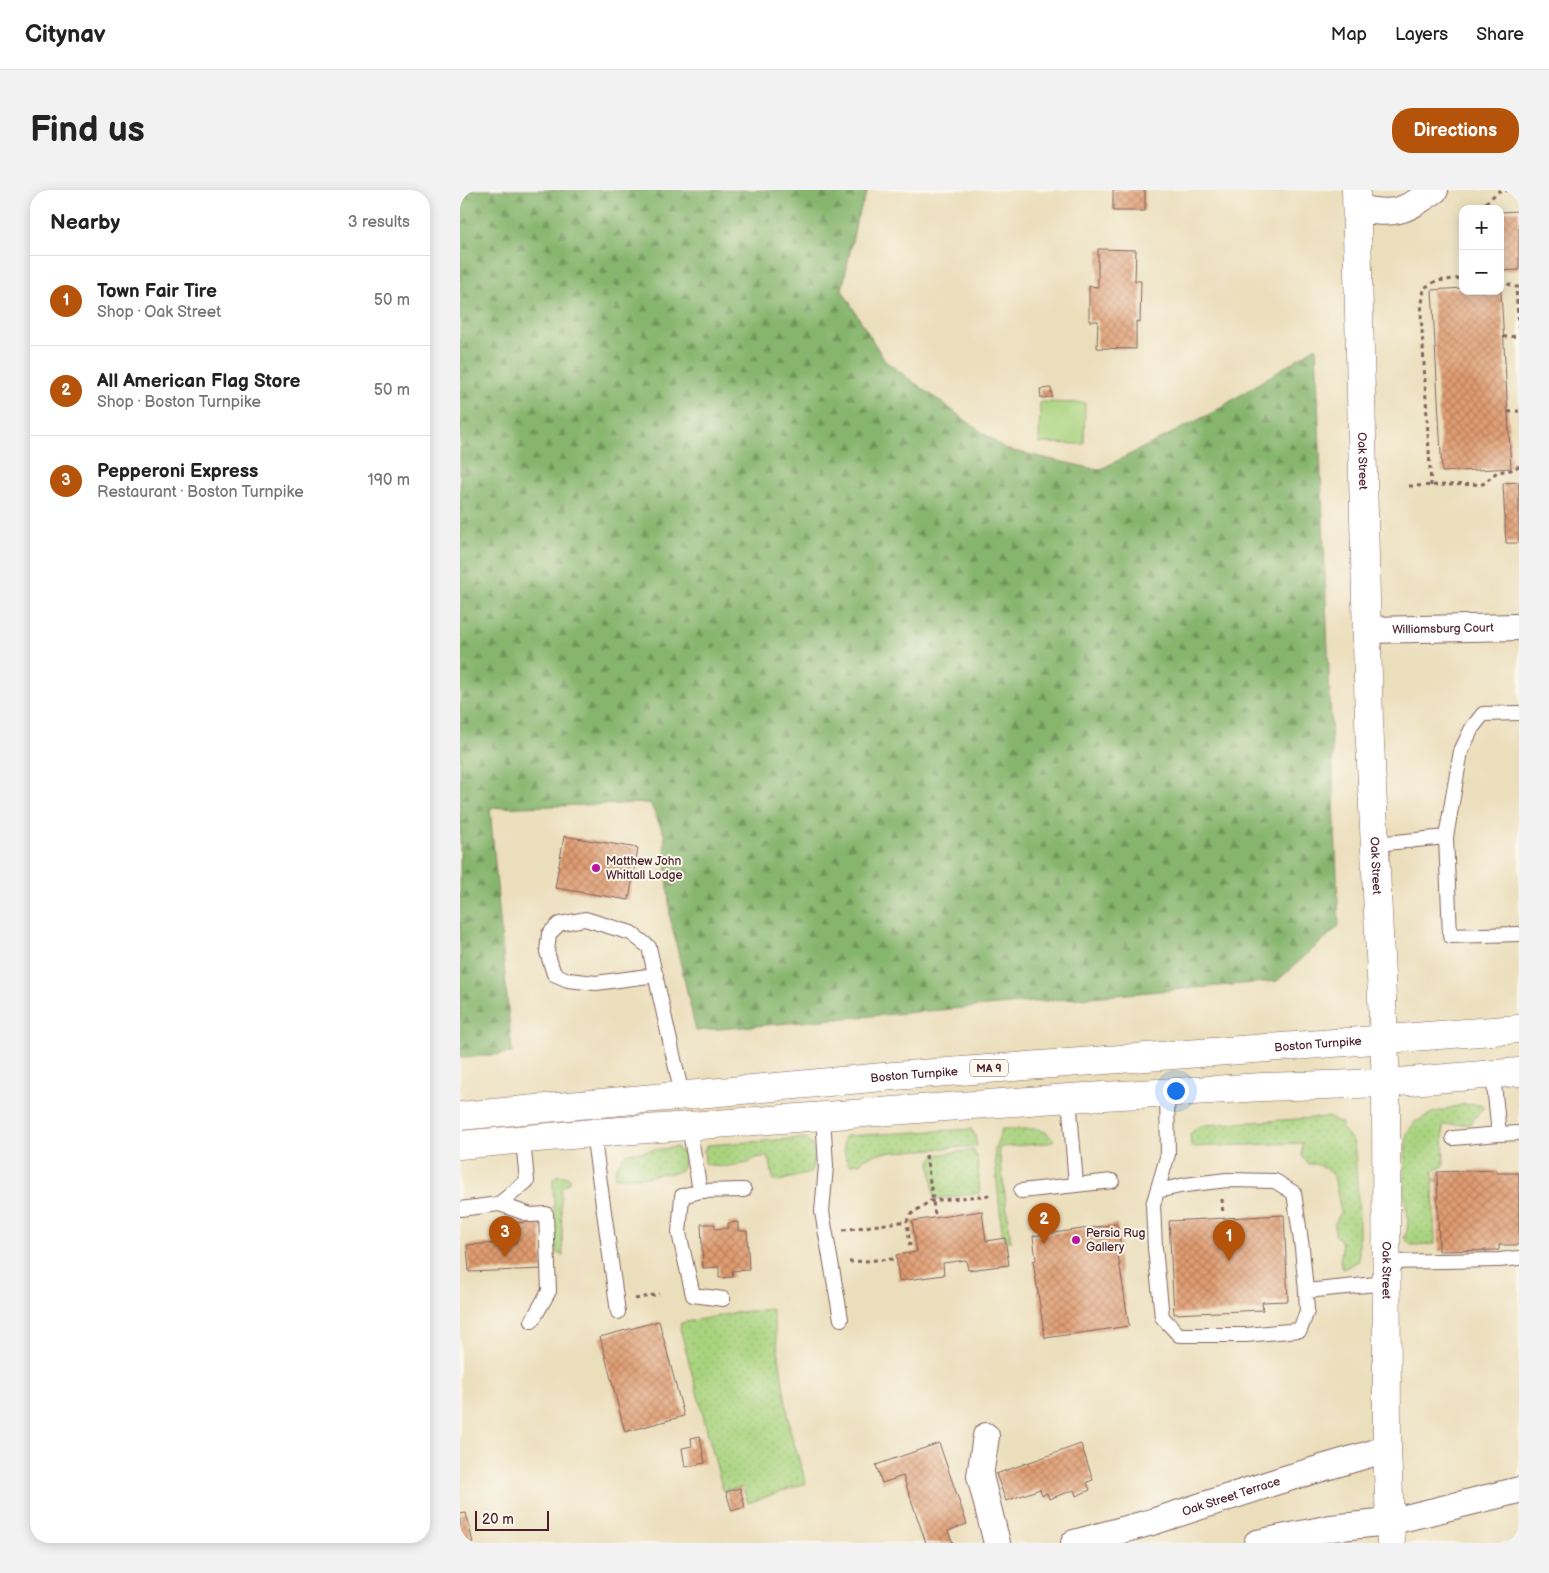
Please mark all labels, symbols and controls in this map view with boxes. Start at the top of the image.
text: Citynav [25,20,106,49]
text: Map [1331,24,1367,45]
text: Layers [1395,24,1448,45]
text: Share [1476,24,1524,45]
button: Directions [1392,108,1519,153]
text: Find us [30,109,145,152]
map controls [1459,205,1504,295]
button: + [1459,205,1504,250]
text: Nearby [50,210,120,235]
text: 3 results [348,213,410,232]
button: − [1459,250,1504,295]
text: Town Fair Tire [97,280,217,303]
text: 1 [63,291,69,310]
text: 50 m [374,291,410,310]
text: Shop · Oak Street [97,303,221,322]
text: All American Flag Store [97,370,301,393]
text: 2 [61,381,71,400]
text: 50 m [374,381,410,400]
text: Shop · Boston Turnpike [97,393,261,412]
street label: Oak Street [1354,432,1371,490]
text: Pepperoni Express [97,460,258,483]
text: 3 [61,471,71,490]
text: 190 m [368,471,410,490]
text: Restaurant · Boston Turnpike [97,483,304,502]
street label: Williamsburg Court [1392,620,1494,637]
street label: Oak Street [1367,837,1385,895]
place label: Matthew John Whittall Lodge [606,854,683,883]
marker: Matthew John Whittall Lodge [590,862,602,874]
street label: Boston Turnpike [1274,1033,1362,1055]
road number: MA 9 [970,1060,1008,1076]
street label: Boston Turnpike [870,1064,958,1086]
your location [1163,1078,1189,1104]
pin: 2 [1028,1203,1060,1244]
pin: 3 [489,1216,521,1257]
pin: 1 [1213,1220,1245,1261]
place label: Persia Rug Gallery [1086,1226,1146,1255]
marker: Persia Rug Gallery [1070,1234,1082,1246]
street label: Oak Street [1379,1242,1394,1300]
street label: Oak Street Terrace [1180,1473,1282,1519]
scale bar [475,1508,549,1531]
text: 20 m [482,1511,514,1528]

